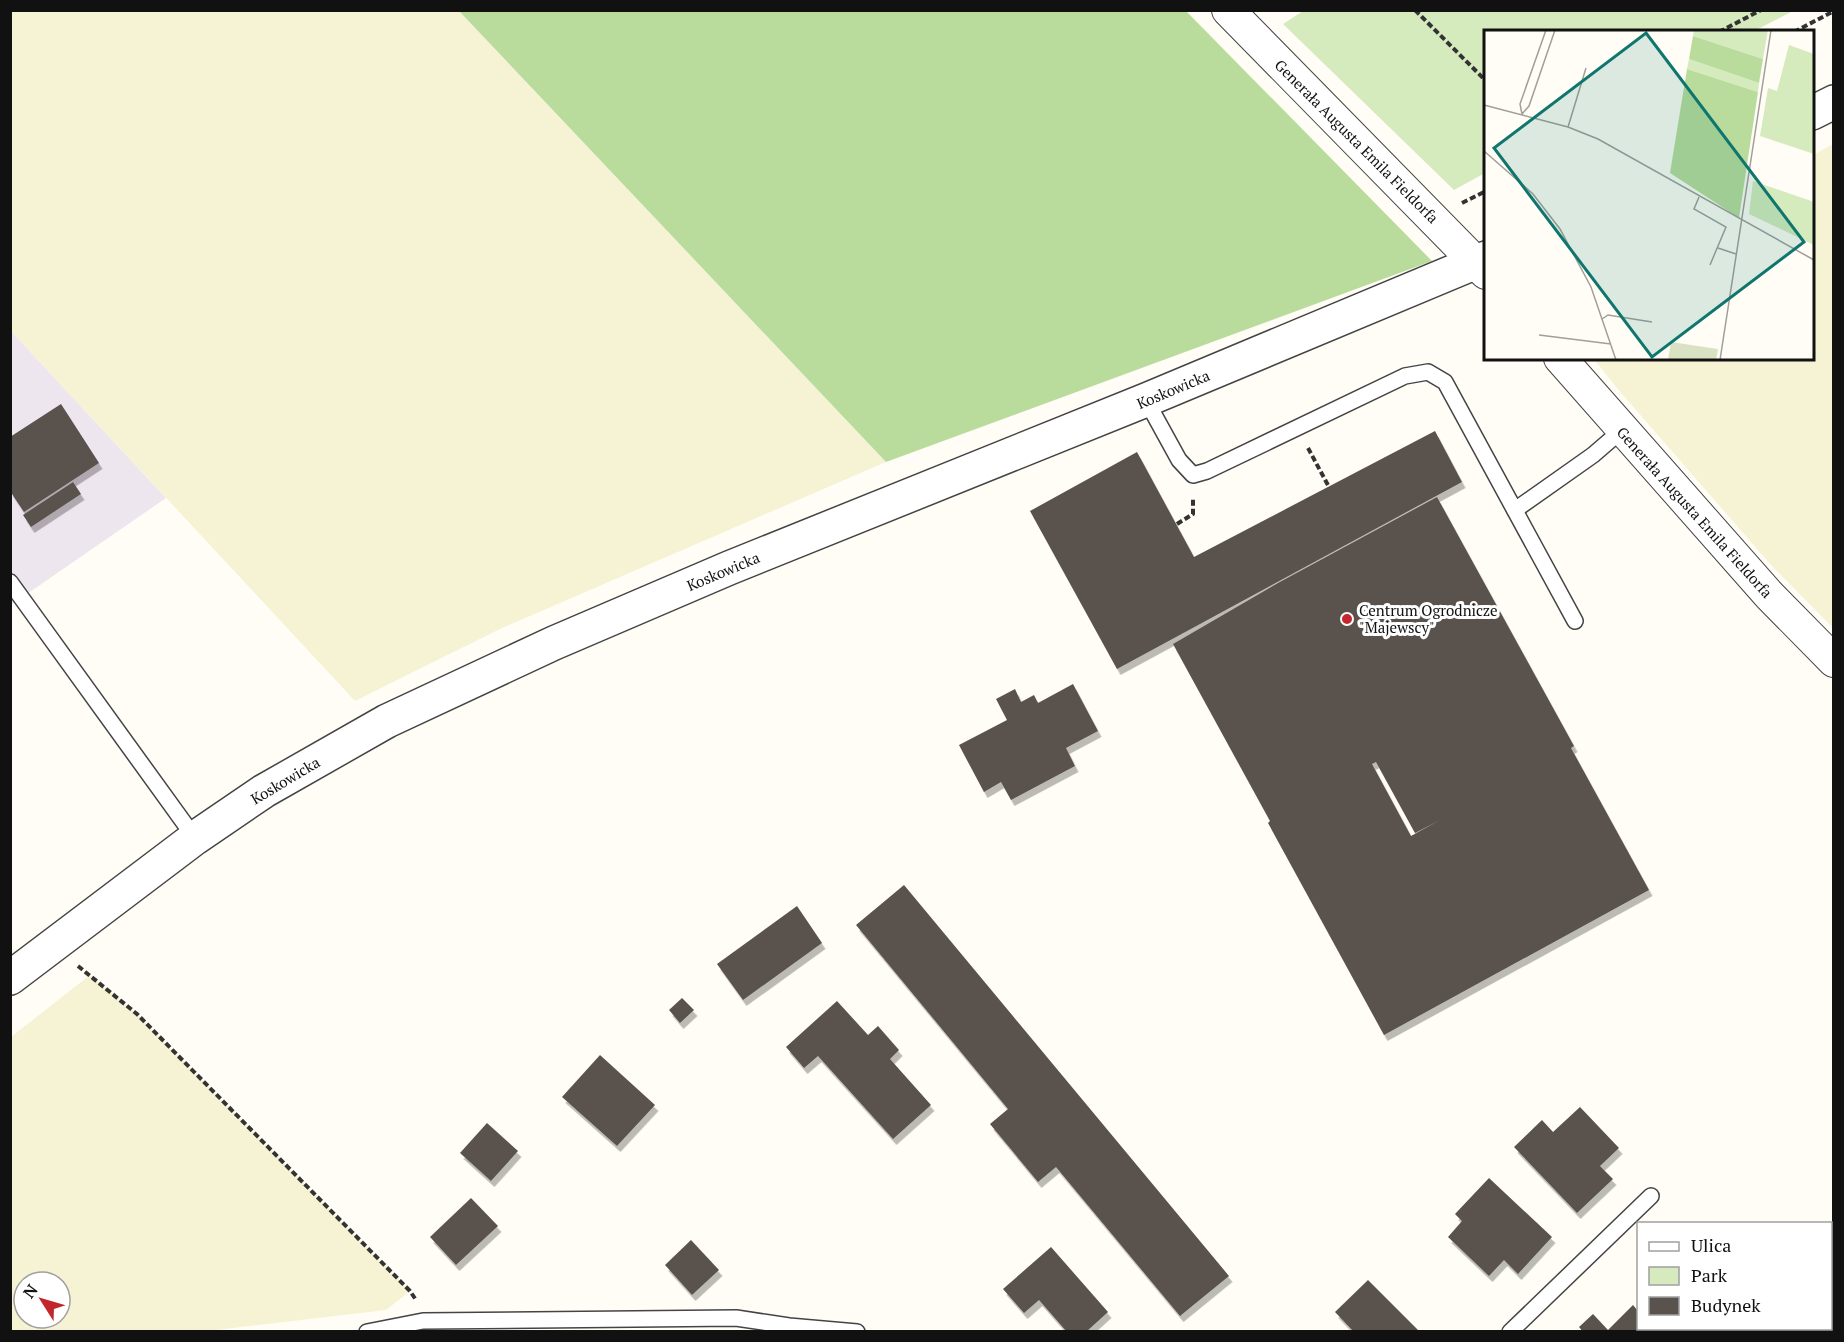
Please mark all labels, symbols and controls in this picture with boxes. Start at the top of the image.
inset map [1484,30,1814,360]
street label: Generała Augusta Emila Fieldorfa [1271,55,1444,228]
street label: Koskowicka [1134,365,1213,413]
street label: Generała Augusta Emila Fieldorfa [1613,422,1778,602]
street label: Koskowicka [684,547,763,595]
place label: Centrum Ogrodnicze "Majewscy" [1359,600,1497,637]
marker: Centrum Ogrodnicze "Majewscy" [1340,612,1354,626]
street label: Koskowicka [247,751,324,808]
legend [1637,1222,1832,1330]
text: Ulica [1691,1233,1731,1257]
text: Park [1691,1263,1728,1287]
north arrow [12,1270,72,1330]
text: N [18,1280,42,1302]
text: Budynek [1691,1293,1761,1317]

